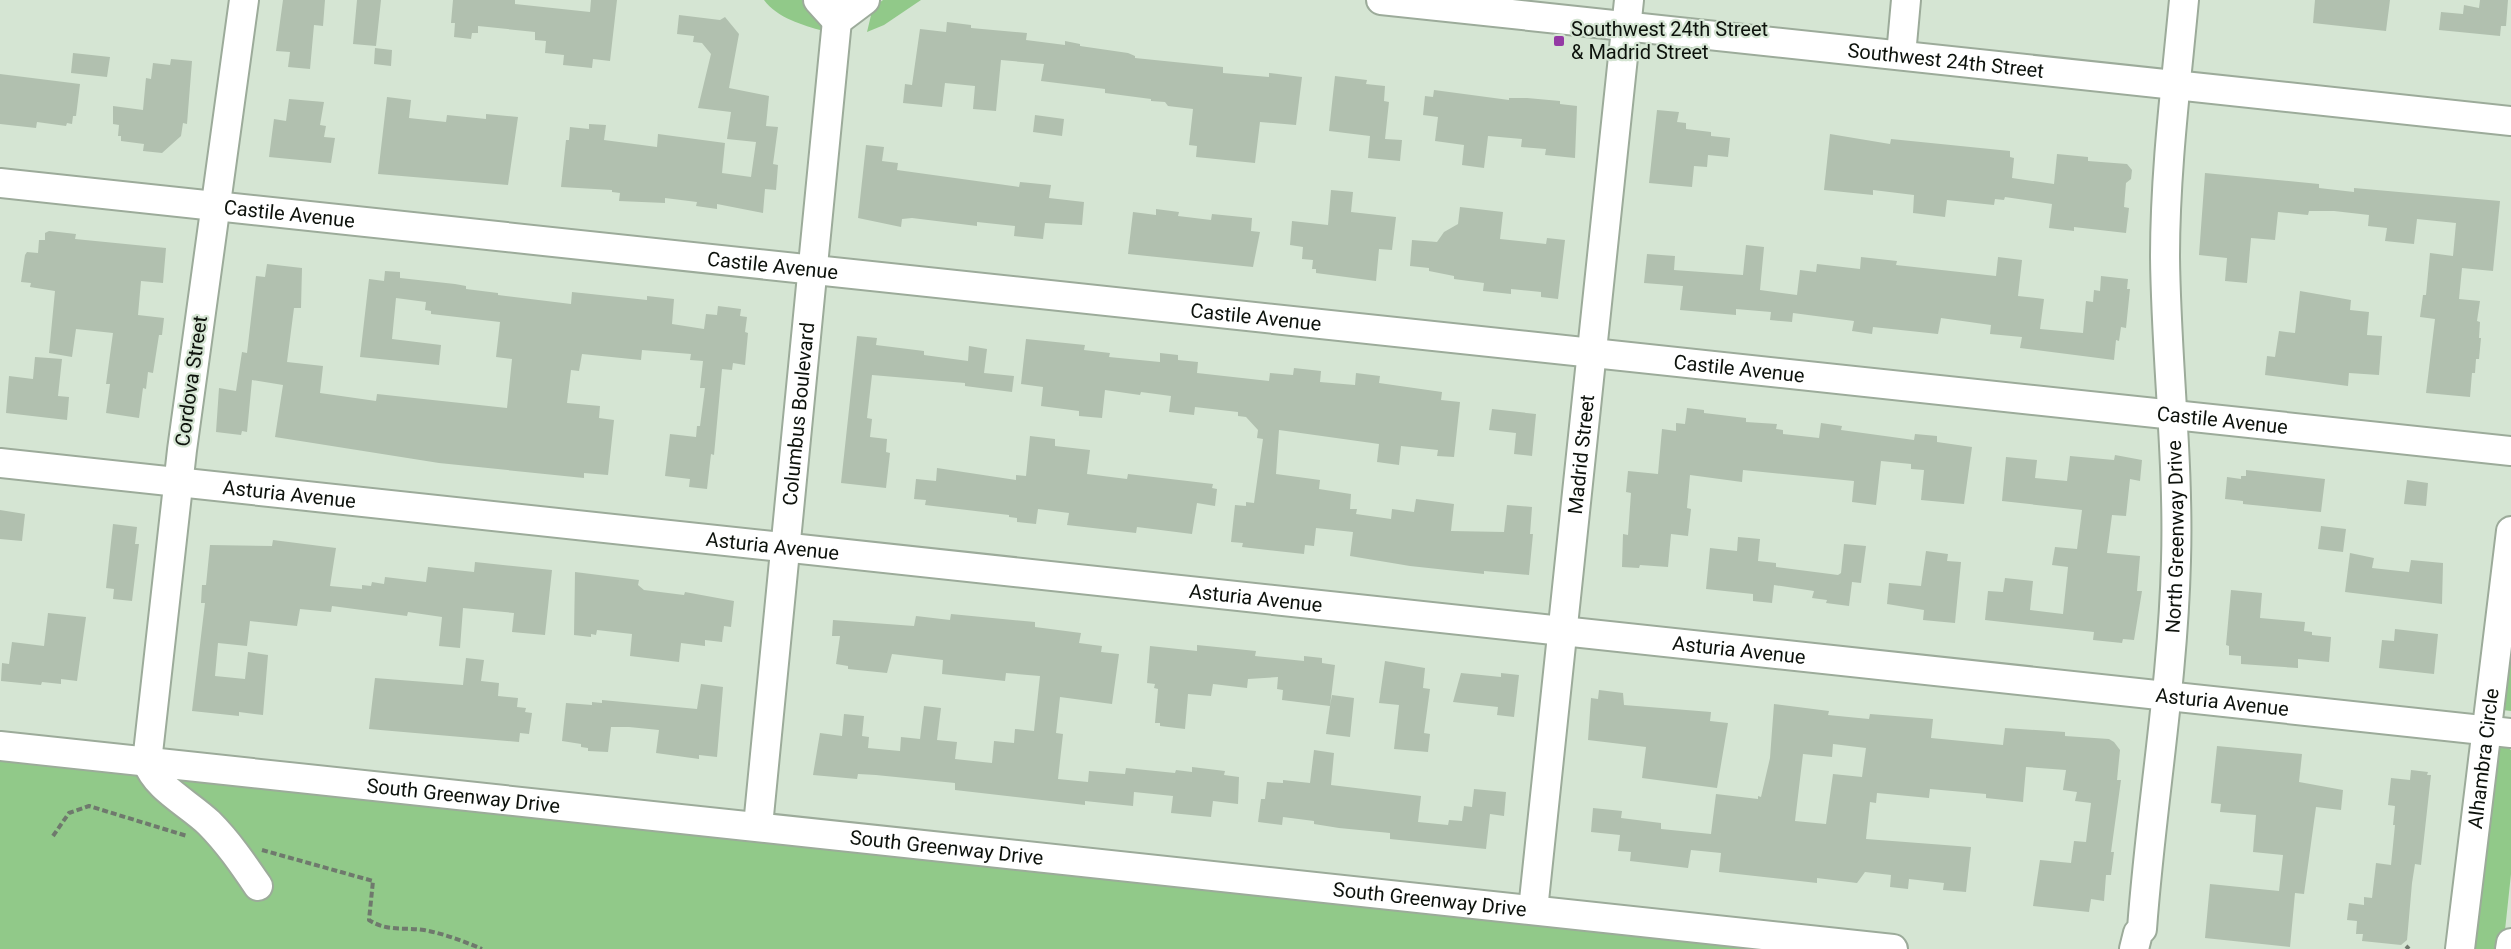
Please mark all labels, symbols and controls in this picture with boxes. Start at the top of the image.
place label: Southwest 24th Street & Madrid Street [1571,17,1768,64]
marker: Southwest 24th Street & Madrid Street [1552,34,1566,48]
street label: Southwest 24th Street [1846,38,2045,83]
street label: Castile Avenue [223,195,356,233]
street label: Castile Avenue [706,247,839,284]
street label: Castile Avenue [1189,298,1323,336]
street label: Cordova Street [170,314,212,448]
street label: Columbus Boulevard [777,321,819,507]
street label: Castile Avenue [1672,350,1806,388]
street label: Madrid Street [1563,393,1599,516]
street label: Castile Avenue [2156,401,2289,439]
street label: North Greenway Drive [2160,440,2188,634]
street label: Asturia Avenue [221,475,357,513]
street label: Asturia Avenue [705,527,840,565]
street label: Asturia Avenue [1188,579,1324,617]
street label: Asturia Avenue [1671,631,1807,669]
street label: Asturia Avenue [2154,683,2290,721]
street label: Alhambra Circle [2463,687,2504,830]
street label: South Greenway Drive [365,773,561,818]
street label: South Greenway Drive [849,825,1045,870]
street label: South Greenway Drive [1332,877,1528,922]

